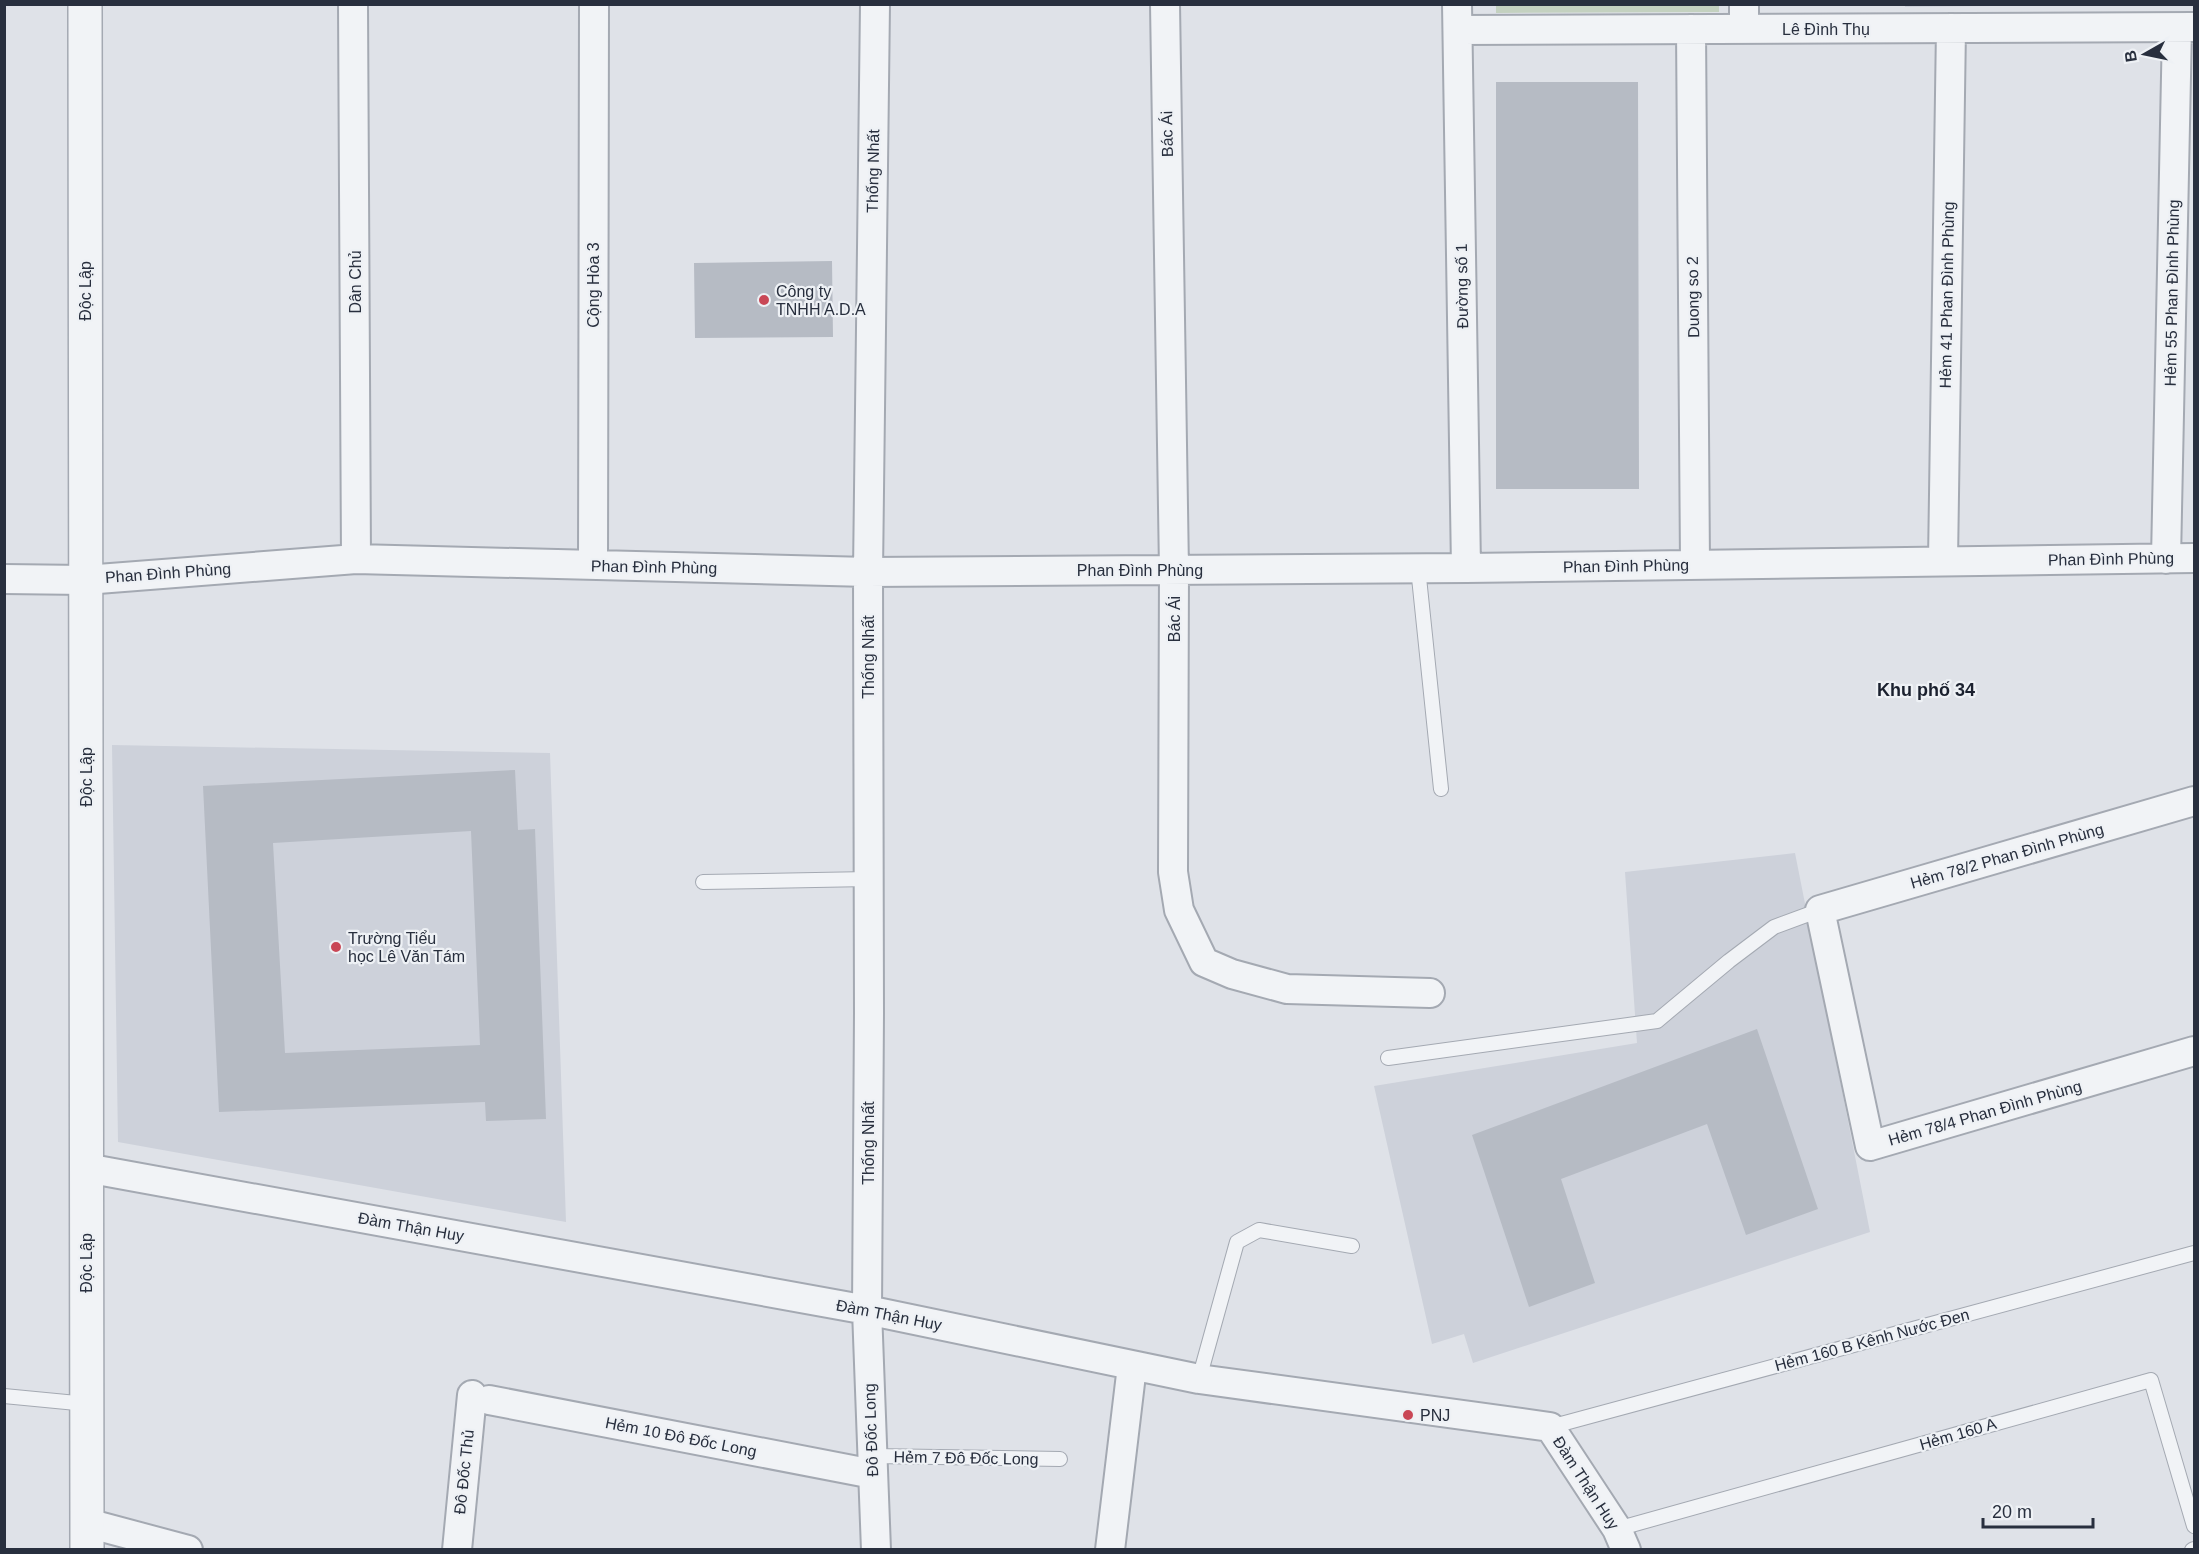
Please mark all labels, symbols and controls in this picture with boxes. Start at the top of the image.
street label: Lê Đình Thụ [1782,21,1870,38]
north arrow [2115,24,2175,84]
text: B [2121,49,2140,63]
street label: Bác Ái [1157,111,1176,157]
street label: Thống Nhất [864,128,882,213]
street label: Hẻm 55 Phan Đình Phùng [2162,199,2182,387]
street label: Hẻm 41 Phan Đình Phùng [1937,201,1957,389]
street label: Cộng Hòa 3 [585,242,602,328]
street label: Đường số 1 [1453,243,1471,329]
street label: Dân Chủ [347,250,364,314]
street label: Duong so 2 [1684,256,1702,338]
street label: Độc Lập [77,261,94,321]
place label: Công ty TNHH A.D.A [776,283,866,318]
marker: Công ty TNHH A.D.A [757,293,771,307]
street label: Phan Đình Phùng [2048,549,2174,569]
street label: Phan Đình Phùng [1563,556,1689,576]
street label: Phan Đình Phùng [591,557,717,577]
street label: Phan Đình Phùng [104,560,232,586]
street label: Phan Đình Phùng [1077,562,1203,579]
street label: Bác Ái [1165,596,1183,642]
street label: Thống Nhất [860,615,877,699]
district label: Khu phố 34 [1877,680,1975,700]
street label: Độc Lập [78,747,95,807]
street label: Hẻm 78/2 Phan Đình Phùng [1908,820,2106,892]
place label: Trường Tiểu học Lê Văn Tám [348,930,465,965]
marker: Trường Tiểu học Lê Văn Tám [329,940,343,954]
street label: Hẻm 78/4 Phan Đình Phùng [1886,1077,2084,1149]
street label: Thống Nhất [860,1101,877,1185]
street label: Đàm Thận Huy [357,1209,465,1245]
street label: Độc Lập [78,1233,95,1293]
street label: Đàm Thận Huy [835,1296,943,1334]
street label: Hẻm 160 B Kênh Nước Đen [1773,1306,1971,1374]
street label: Đô Đốc Long [861,1383,881,1477]
place label: PNJ [1420,1407,1450,1424]
marker: PNJ [1401,1408,1415,1422]
street label: Hẻm 10 Đô Đốc Long [604,1414,758,1460]
street label: Hẻm 160 A [1918,1415,1999,1453]
street label: Đô Đốc Thủ [451,1429,477,1515]
street label: Đàm Thận Huy [1550,1433,1622,1533]
street label: Hẻm 7 Đô Đốc Long [893,1448,1039,1468]
scale bar [1983,1491,2092,1529]
text: 20 m [1992,1502,2032,1522]

